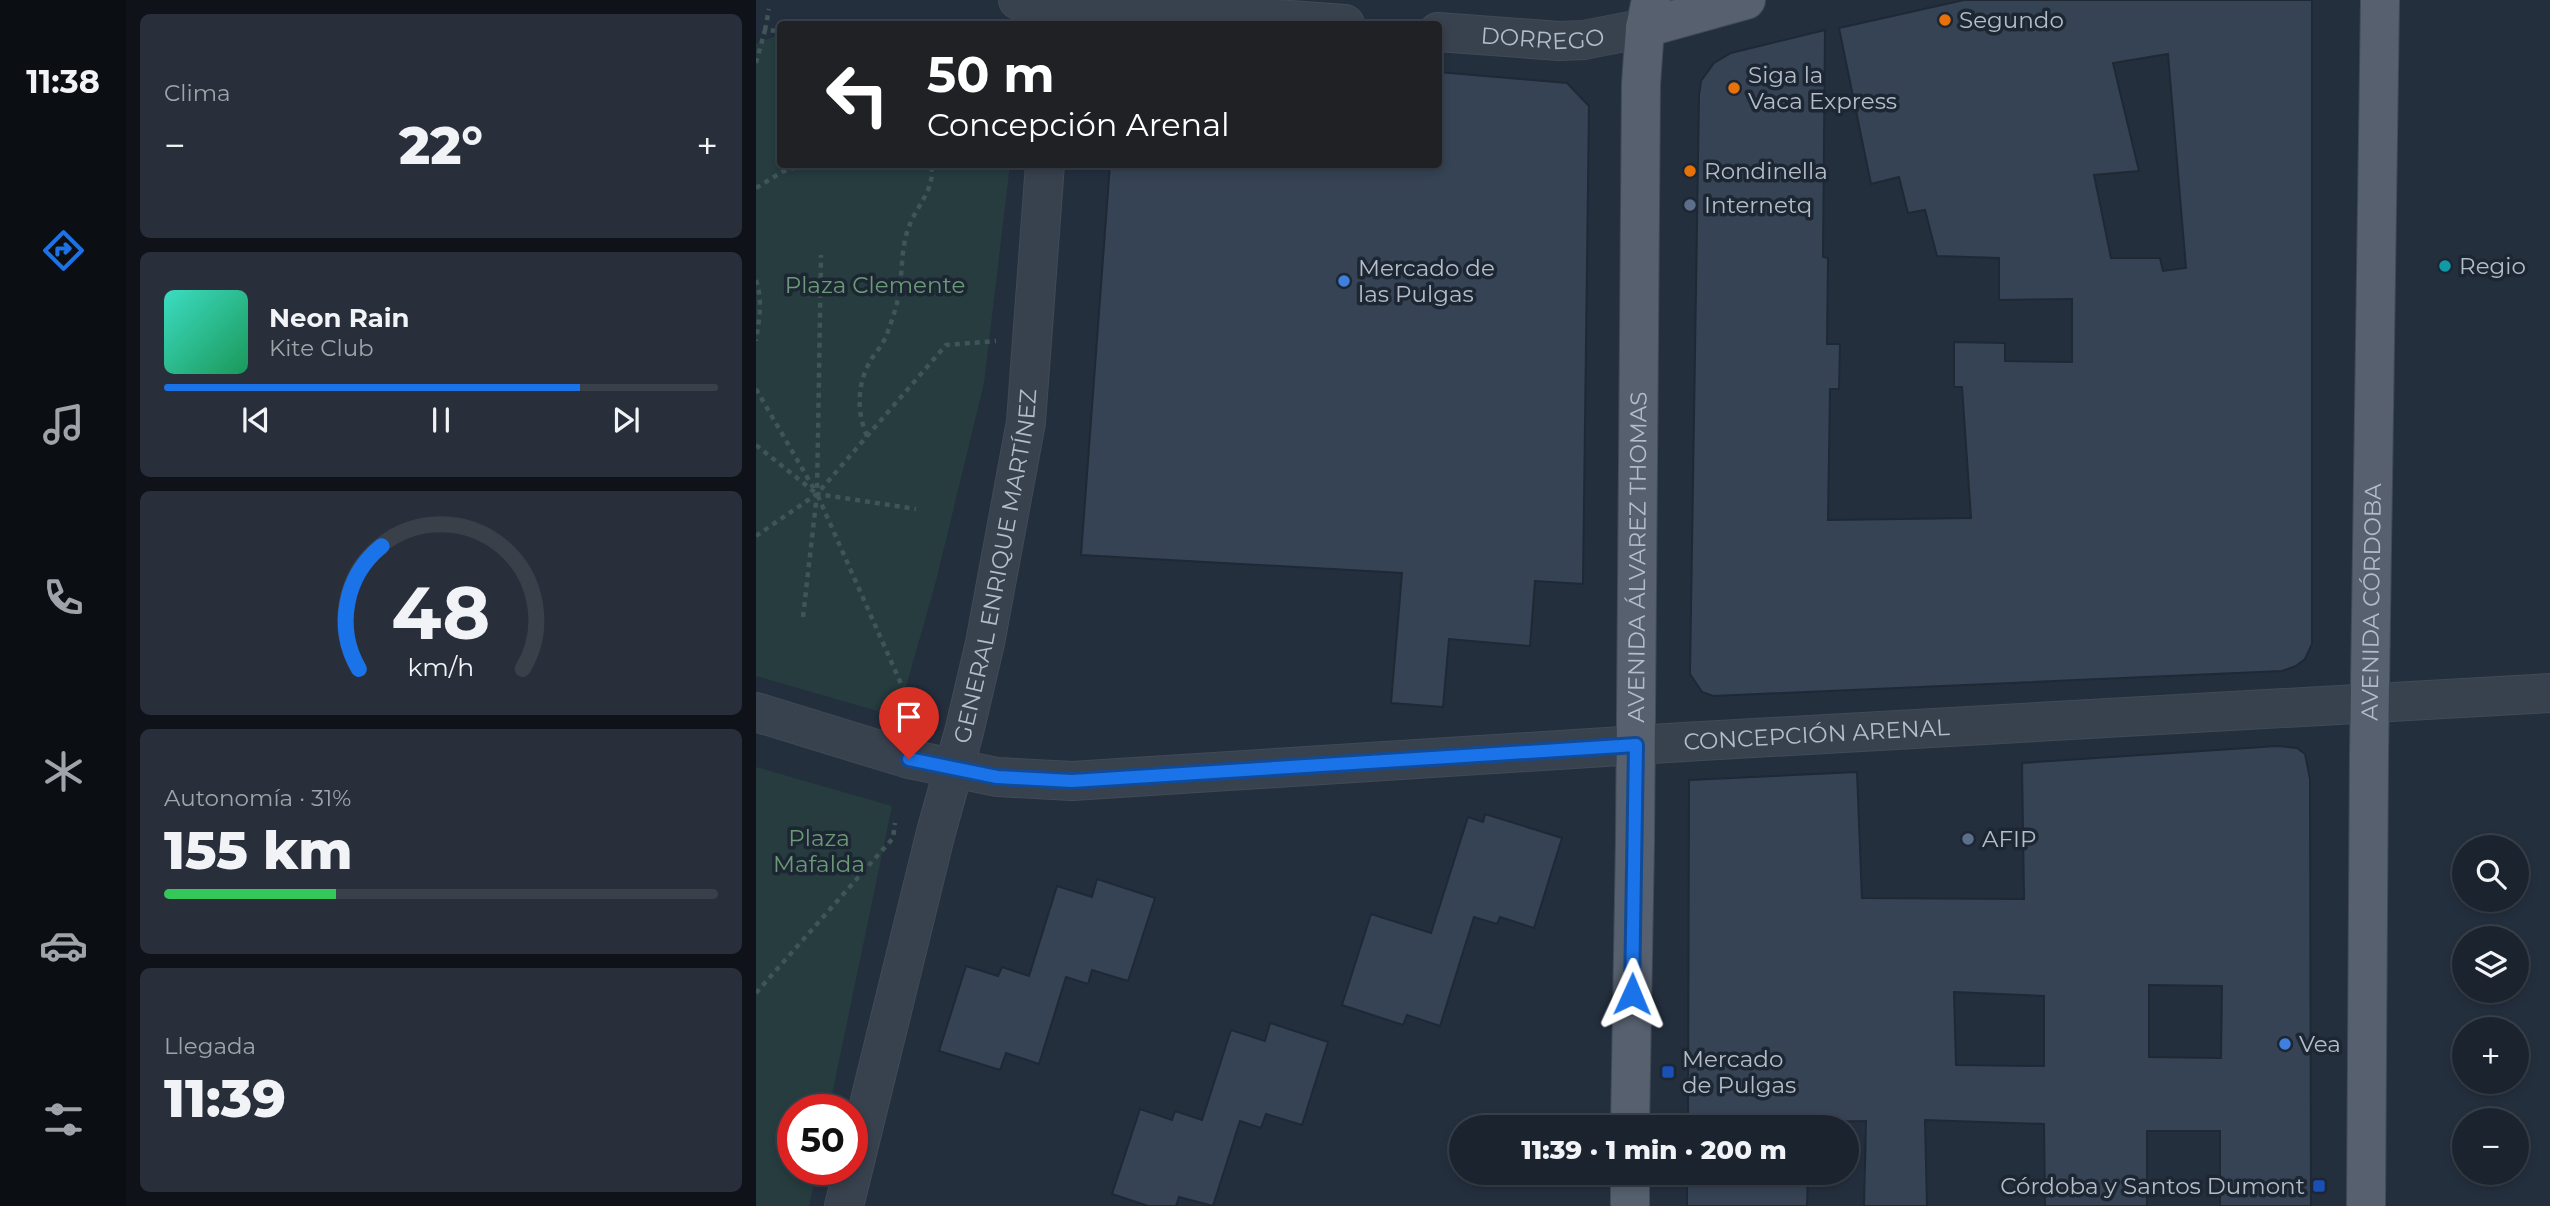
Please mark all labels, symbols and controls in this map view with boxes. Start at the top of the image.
place label: Segundo [1959,6,2064,34]
marker: Segundo [1937,12,1953,28]
street label: DORREGO [1480,21,1607,55]
text: 50 m [927,45,1055,104]
icon: left [812,49,903,140]
place label: Siga la Vaca Express [1748,61,1897,115]
text: 11:38 [26,62,100,101]
text: Clima [164,79,231,107]
marker: Siga la Vaca Express [1726,80,1742,96]
text: Concepción Arenal [927,105,1230,144]
text: 22° [399,114,483,177]
text: − [164,122,186,169]
text: + [696,122,718,169]
place label: Rondinella [1704,157,1828,185]
marker: Rondinella [1682,163,1698,179]
place label: Internetq [1704,191,1812,219]
marker: Internetq [1682,197,1698,213]
icon: directions [39,226,88,275]
place label: Regio [2459,252,2526,280]
place label: Mercado de las Pulgas [1358,254,1495,308]
marker: Regio [2437,258,2453,274]
park label: Plaza Clemente [785,271,965,299]
marker: Mercado de las Pulgas [1336,273,1352,289]
text: Neon Rain [269,302,410,334]
text: Kite Club [269,334,374,362]
street label: GENERAL ENRIQUE MARTÍNEZ [947,388,1042,747]
street label: AVENIDA ÁLVAREZ THOMAS [1622,391,1653,723]
icon: music [39,400,88,449]
icon: previous [237,401,275,439]
icon: pause [422,401,460,439]
icon: next [607,401,645,439]
street label: AVENIDA CÓRDOBA [2356,483,2387,721]
text: 48 [392,569,490,657]
icon: phone [39,573,88,622]
text: km/h [408,652,474,682]
pin [879,687,939,759]
icon: arrive [890,698,928,736]
street label: CONCEPCIÓN ARENAL [1683,713,1951,756]
icon: climate [39,747,88,796]
text: Autonomía · 31% [164,784,351,812]
text: 155 km [164,819,353,882]
park label: Plaza Mafalda [773,824,865,878]
place label: AFIP [1982,825,2037,853]
marker: AFIP [1960,831,1976,847]
map controls [2452,835,2529,1185]
button: search [2452,835,2529,912]
icon: car [39,921,88,970]
button: layers [2452,926,2529,1003]
position arrow [1595,957,1669,1031]
button: + [2452,1017,2529,1094]
place label: Vea [2299,1030,2341,1058]
text: Llegada [164,1032,256,1060]
marker: Vea [2277,1036,2293,1052]
place label: Mercado de Pulgas [1682,1045,1796,1099]
marker: Mercado de Pulgas [1660,1064,1676,1080]
text: 11:39 [164,1067,286,1130]
speed limit sign: 50 [777,1094,868,1185]
icon: filters [39,1095,88,1144]
button: − [2452,1108,2529,1185]
text: 11:39 · 1 min · 200 m [1521,1134,1787,1166]
place label: Córdoba y Santos Dumont [2000,1172,2305,1200]
marker: Córdoba y Santos Dumont [2311,1178,2327,1194]

